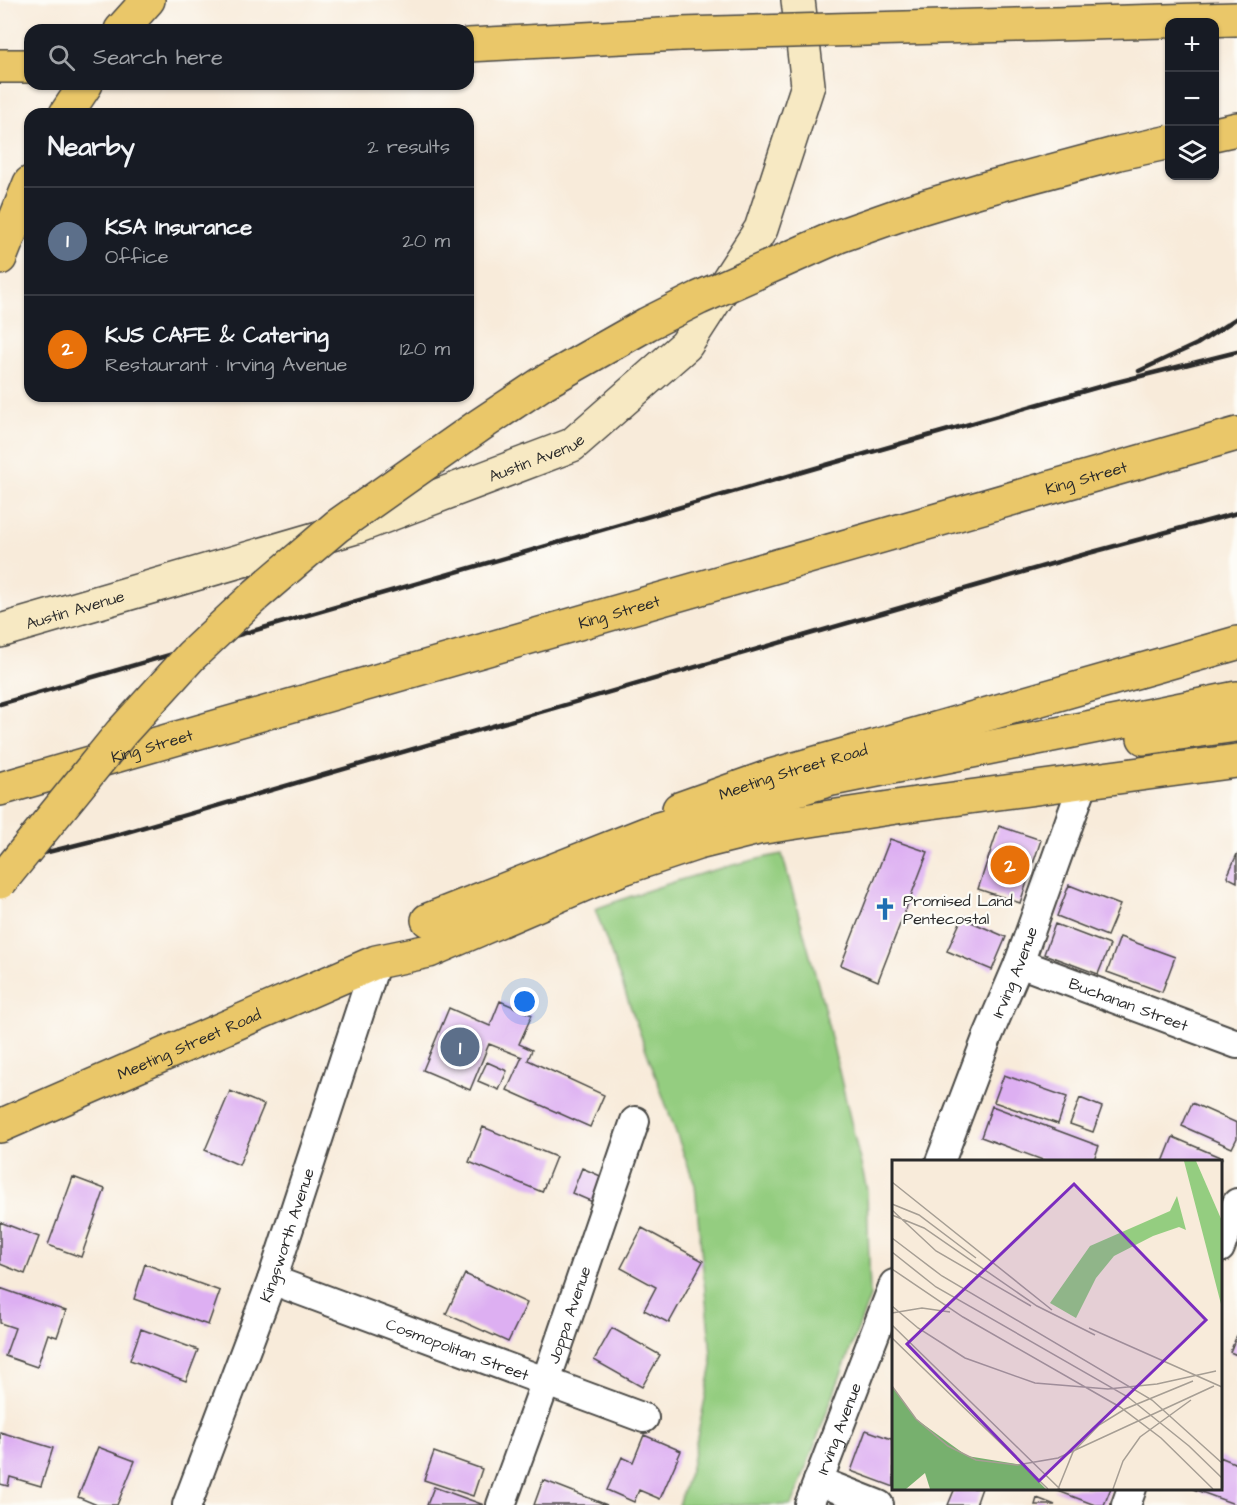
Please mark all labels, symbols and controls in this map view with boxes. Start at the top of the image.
map controls [1165,18,1219,180]
button: + [1165,18,1219,72]
search box [24,24,474,90]
icon: search [45,41,78,74]
text: Search here [93,42,223,73]
button: − [1165,72,1219,126]
button: layers [1165,126,1219,180]
text: Nearby [48,129,135,165]
text: 2 results [367,133,450,161]
text: KSA Insurance [105,212,252,243]
text: 1 [66,227,69,255]
text: 20 m [402,227,450,255]
text: Office [105,243,169,271]
text: KJS CAFE & Catering [105,320,329,351]
text: 2 [62,335,73,363]
text: 120 m [400,335,450,363]
text: Restaurant · Irving Avenue [105,351,347,379]
street label: Austin Avenue [485,429,590,488]
street label: King Street [1043,456,1130,500]
street label: Austin Avenue [23,585,127,635]
street label: King Street [576,590,663,634]
street label: King Street [109,724,196,769]
street label: Meeting Street Road [716,739,870,806]
pin: 2 [990,842,1030,888]
place label: Promised Land Pentecostal [903,890,1013,930]
church icon: Promised Land Pentecostal [872,896,898,922]
street label: Irving Avenue [987,923,1043,1021]
street label: Buchanan Street [1066,973,1192,1037]
your location [510,987,539,1016]
street label: Meeting Street Road [114,1004,264,1086]
pin: 1 [440,1024,480,1070]
inset map [892,1160,1222,1490]
street label: Kingsworth Avenue [255,1165,320,1305]
street label: Joppa Avenue [543,1263,597,1367]
street label: Cosmopolitan Street [383,1313,532,1387]
street label: Irving Avenue [812,1379,867,1478]

